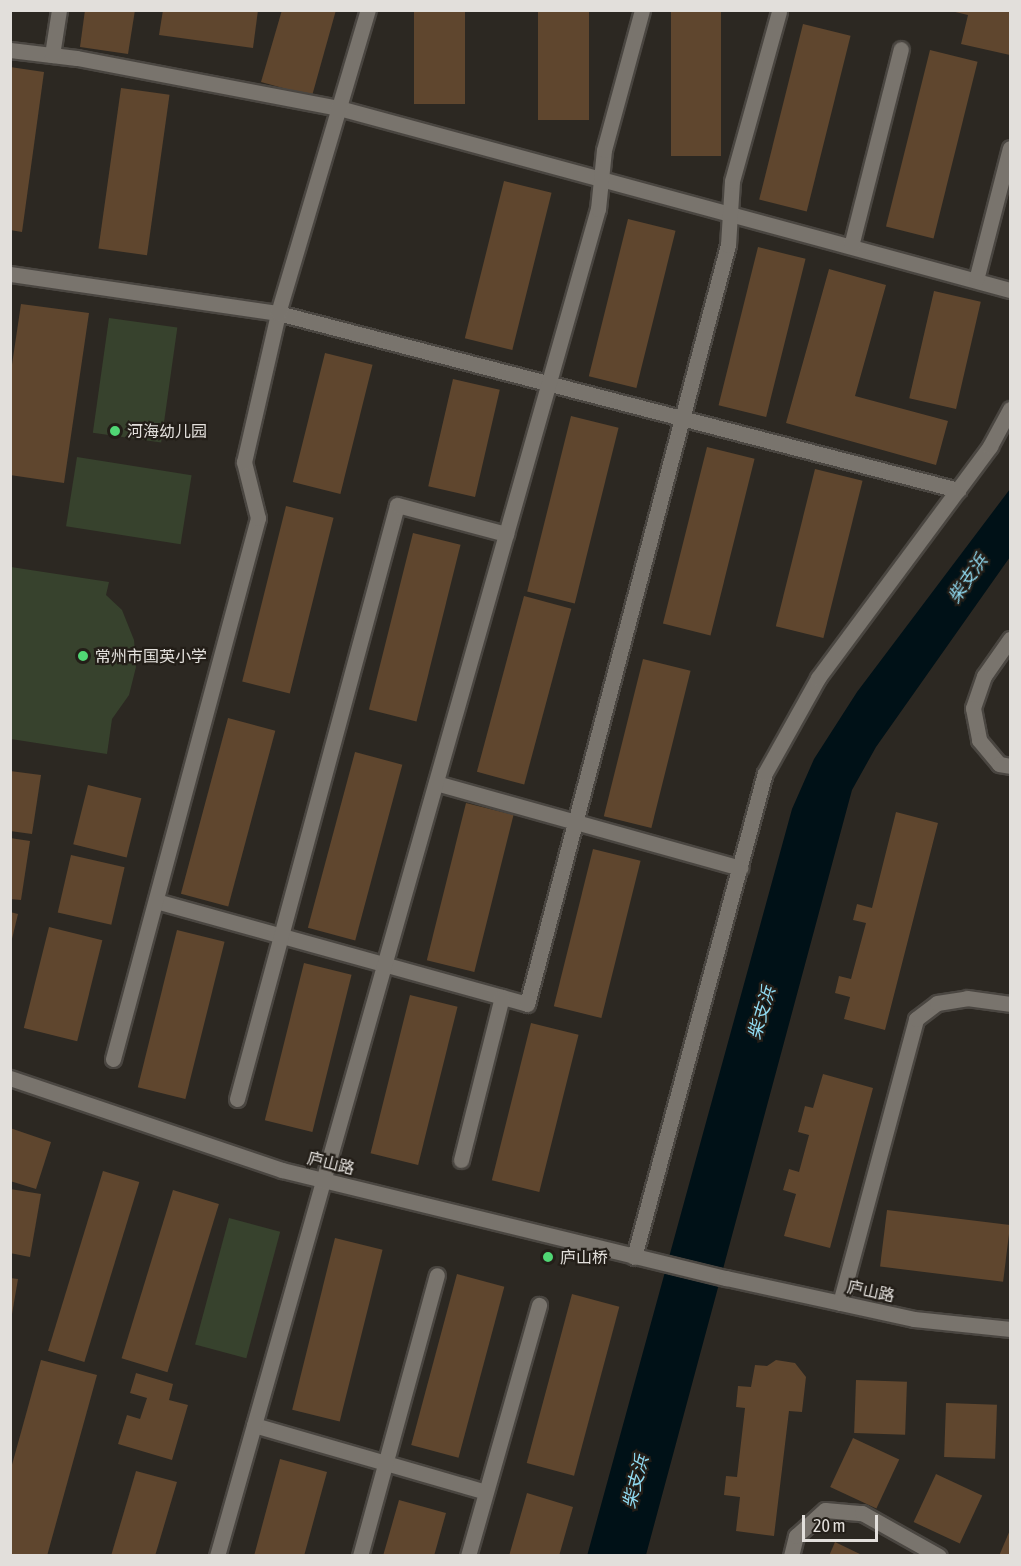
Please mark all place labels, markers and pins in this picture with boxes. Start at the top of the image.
place label: 河海幼儿园 [127,421,207,441]
marker: 河海幼儿园 [108,424,122,438]
place label: 常州市国英小学 [95,646,207,666]
marker: 常州市国英小学 [76,649,90,663]
place label: 庐山桥 [560,1247,608,1267]
marker: 庐山桥 [541,1250,555,1264]

